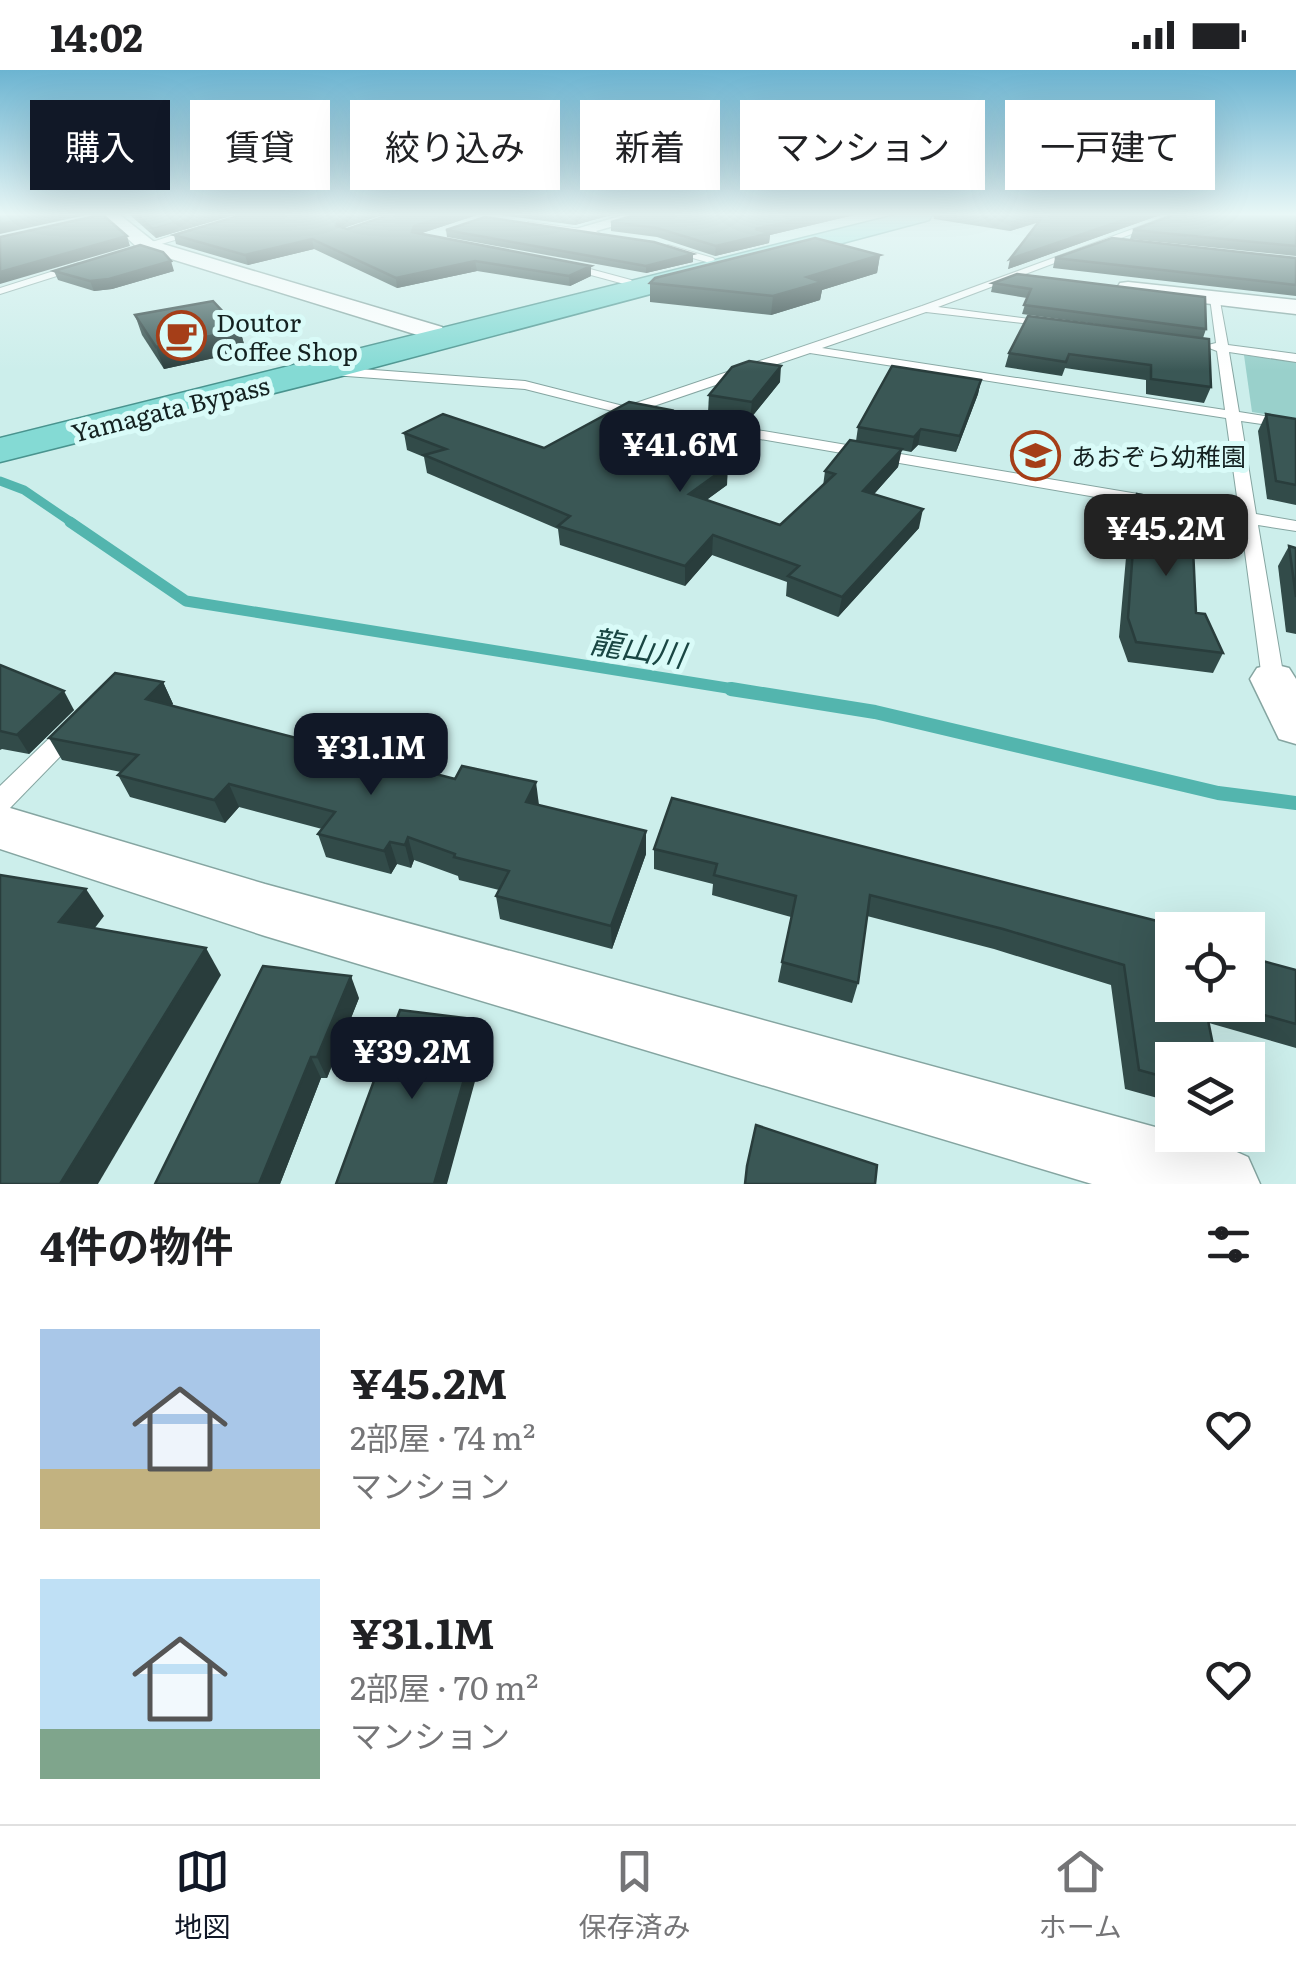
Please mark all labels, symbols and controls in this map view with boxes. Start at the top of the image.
text: 14:02 [50,7,143,64]
chip: 購入 [30,100,170,190]
chip: 賃貸 [190,100,330,190]
chip: 絞り込み [350,100,560,190]
chip: 新着 [580,100,720,190]
chip: マンション [740,100,985,190]
chip: 一戸建て [1005,100,1215,190]
place label: Doutor Coffee Shop [216,303,358,369]
cafe icon: Doutor Coffee Shop [155,309,207,361]
street label: Yamagata Bypass [67,366,273,450]
pin: ¥41.6M [599,410,761,495]
text: ¥41.6M [621,418,739,466]
school or university icon: あおぞら幼稚園 [1010,429,1062,481]
place label: あおぞら幼稚園 [1071,437,1246,474]
pin: ¥45.2M [1085,494,1247,579]
text: ¥45.2M [1106,502,1226,550]
water label: 龍山川 [587,615,692,678]
pin: ¥31.1M [290,713,452,798]
text: ¥31.1M [316,721,426,769]
map controls [1155,912,1265,1152]
button: locate [1155,912,1265,1022]
pin: ¥39.2M [331,1017,493,1102]
text: ¥39.2M [352,1025,472,1073]
button: layers [1155,1042,1265,1152]
text: 4件の物件 [40,1213,233,1275]
icon: filters [1201,1217,1256,1272]
text: ¥45.2M [350,1350,507,1412]
icon: home [120,1369,240,1489]
icon: heart [1201,1402,1256,1457]
text: 2部屋 · 74 m² [350,1412,535,1460]
text: マンション [350,1460,510,1508]
text: ¥31.1M [350,1600,495,1662]
icon: home [120,1619,240,1739]
icon: heart [1201,1652,1256,1707]
text: 2部屋 · 70 m² [350,1662,539,1710]
text: マンション [350,1710,510,1758]
tab: 地図 [174,1844,230,1946]
tab: 保存済み [578,1844,690,1946]
tab: ホーム [1039,1844,1122,1946]

